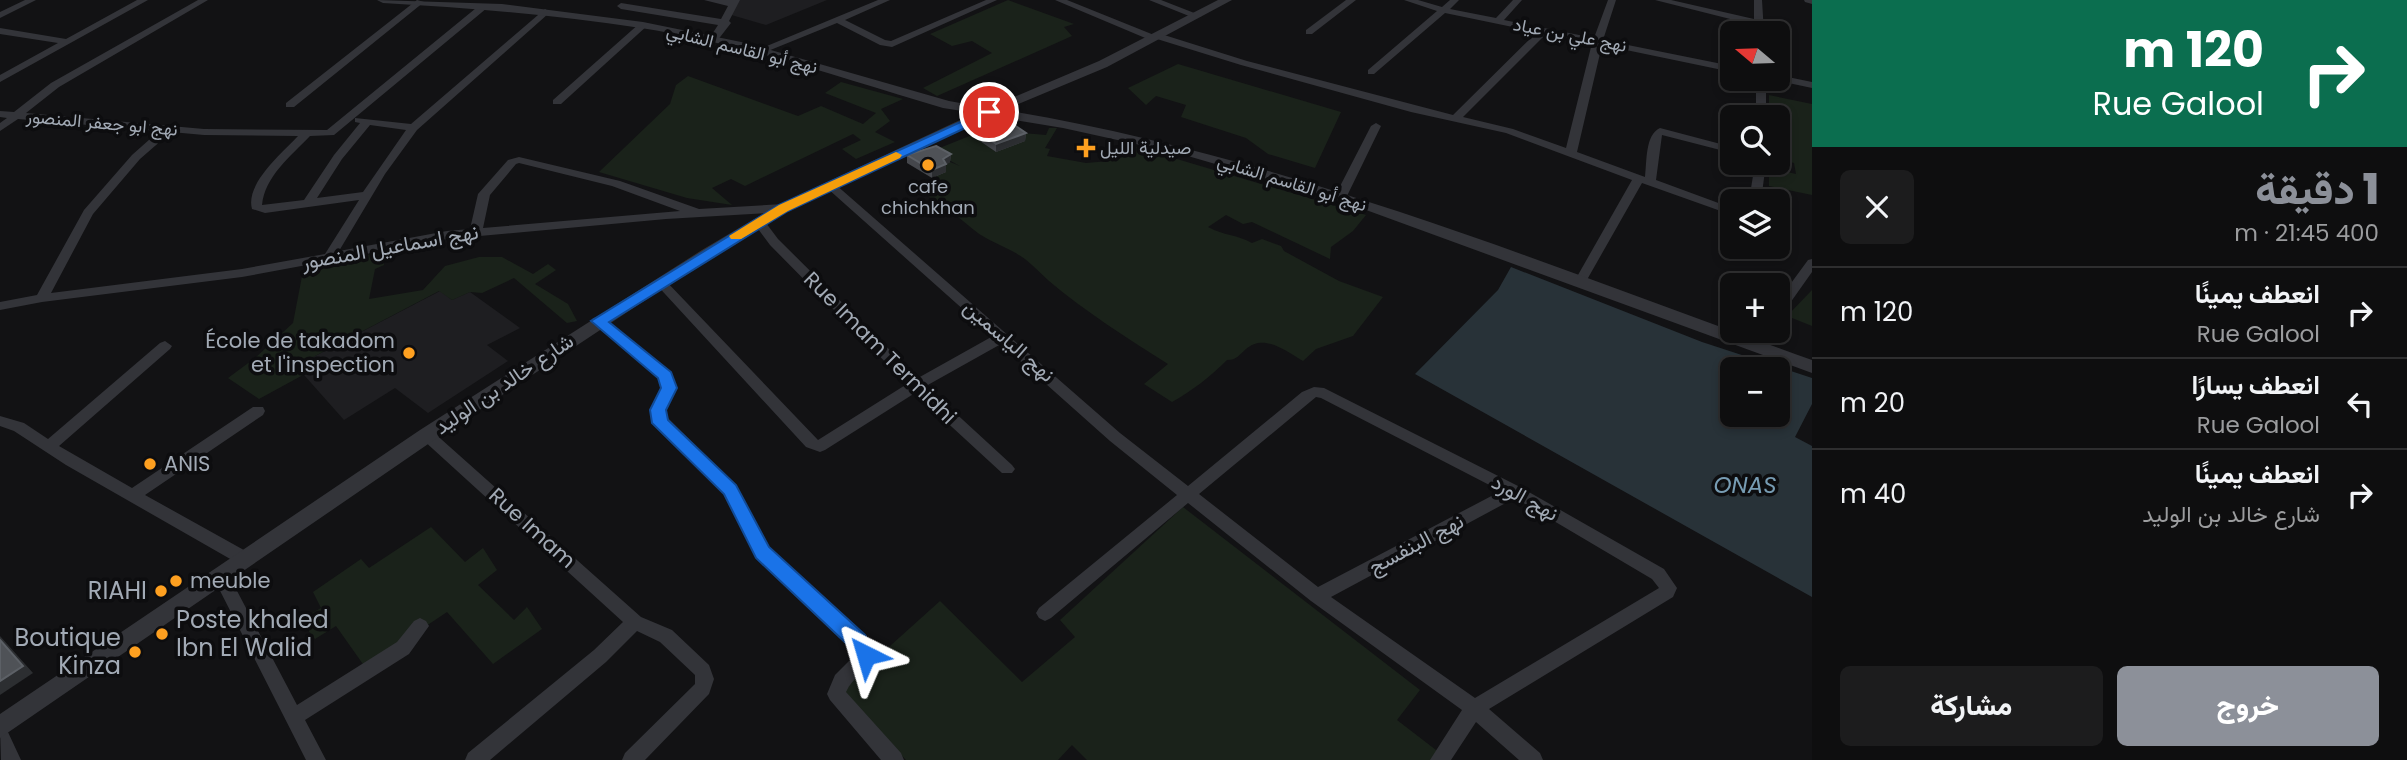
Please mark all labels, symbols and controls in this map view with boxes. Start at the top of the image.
street label: نهج علي بن عياد [1511,11,1629,61]
text: 120 m [2123,16,2264,84]
street label: نهج أبو القاسم الشابي [663,18,820,82]
north arrow [1720,21,1790,91]
map controls [1720,21,1790,427]
icon: right [2288,28,2379,119]
text: Rue Galool [2092,81,2264,126]
pin [959,82,1019,142]
icon: arrive [970,93,1008,131]
street label: نهج ابو جعفر المنصور [24,103,179,142]
button: search [1720,105,1790,175]
place label: صيدلية الليل [1100,135,1191,160]
marker: صيدلية الليل [1078,140,1094,156]
street label: نهج أبو القاسم الشابي [1214,148,1370,220]
marker: cafe chichkhan [920,157,936,173]
text: 1 دقيقة [2255,160,2379,219]
button: close [1840,170,1914,244]
place label: cafe chichkhan [881,174,975,220]
button: layers [1720,189,1790,259]
street label: نهج اسماعيل المنصور [298,217,481,277]
text: 400 m · 21:45 [2234,217,2379,249]
street label: Rue Imam Termidhi [798,265,963,430]
button: + [1720,273,1790,343]
text: انعطف يمينًا [2195,276,2320,312]
street label: نهج الياسمين [957,293,1061,389]
text: 120 m [1840,294,1913,330]
icon: right [2341,294,2379,332]
text: Rue Galool [2197,318,2320,350]
place label: École de takadom et l'inspection [205,326,395,379]
street label: شارع خالد بن الوليد [428,326,579,441]
marker: École de takadom et l'inspection [401,345,417,361]
button: − [1720,357,1790,427]
text: انعطف يسارًا [2191,367,2320,403]
text: 20 m [1840,385,1905,421]
icon: left [2341,385,2379,423]
text: Rue Galool [2197,409,2320,441]
place label: ANIS [164,449,210,478]
marker: ANIS [142,456,158,472]
text: انعطف يمينًا [2195,456,2320,492]
street label: نهج الورد [1487,467,1564,528]
water label: ONAS [1713,469,1777,501]
text: 40 m [1840,476,1906,512]
icon: right [2341,476,2379,514]
street label: Rue Imam [483,481,582,574]
text: شارع خالد بن الوليد [2142,498,2320,530]
street label: نهج البنفسج [1363,506,1469,581]
place label: meuble [190,566,270,595]
marker: meuble [168,573,184,589]
place label: RIAHI [88,574,147,607]
marker: RIAHI [153,583,169,599]
place label: Poste khaled Ibn El Walid [176,603,329,664]
position arrow [829,618,903,692]
place label: Boutique Kinza [14,621,121,682]
marker: Poste khaled Ibn El Walid [154,626,170,642]
marker: Boutique Kinza [127,644,143,660]
button: مشاركة [1840,666,2103,746]
button: خروج [2117,666,2379,746]

